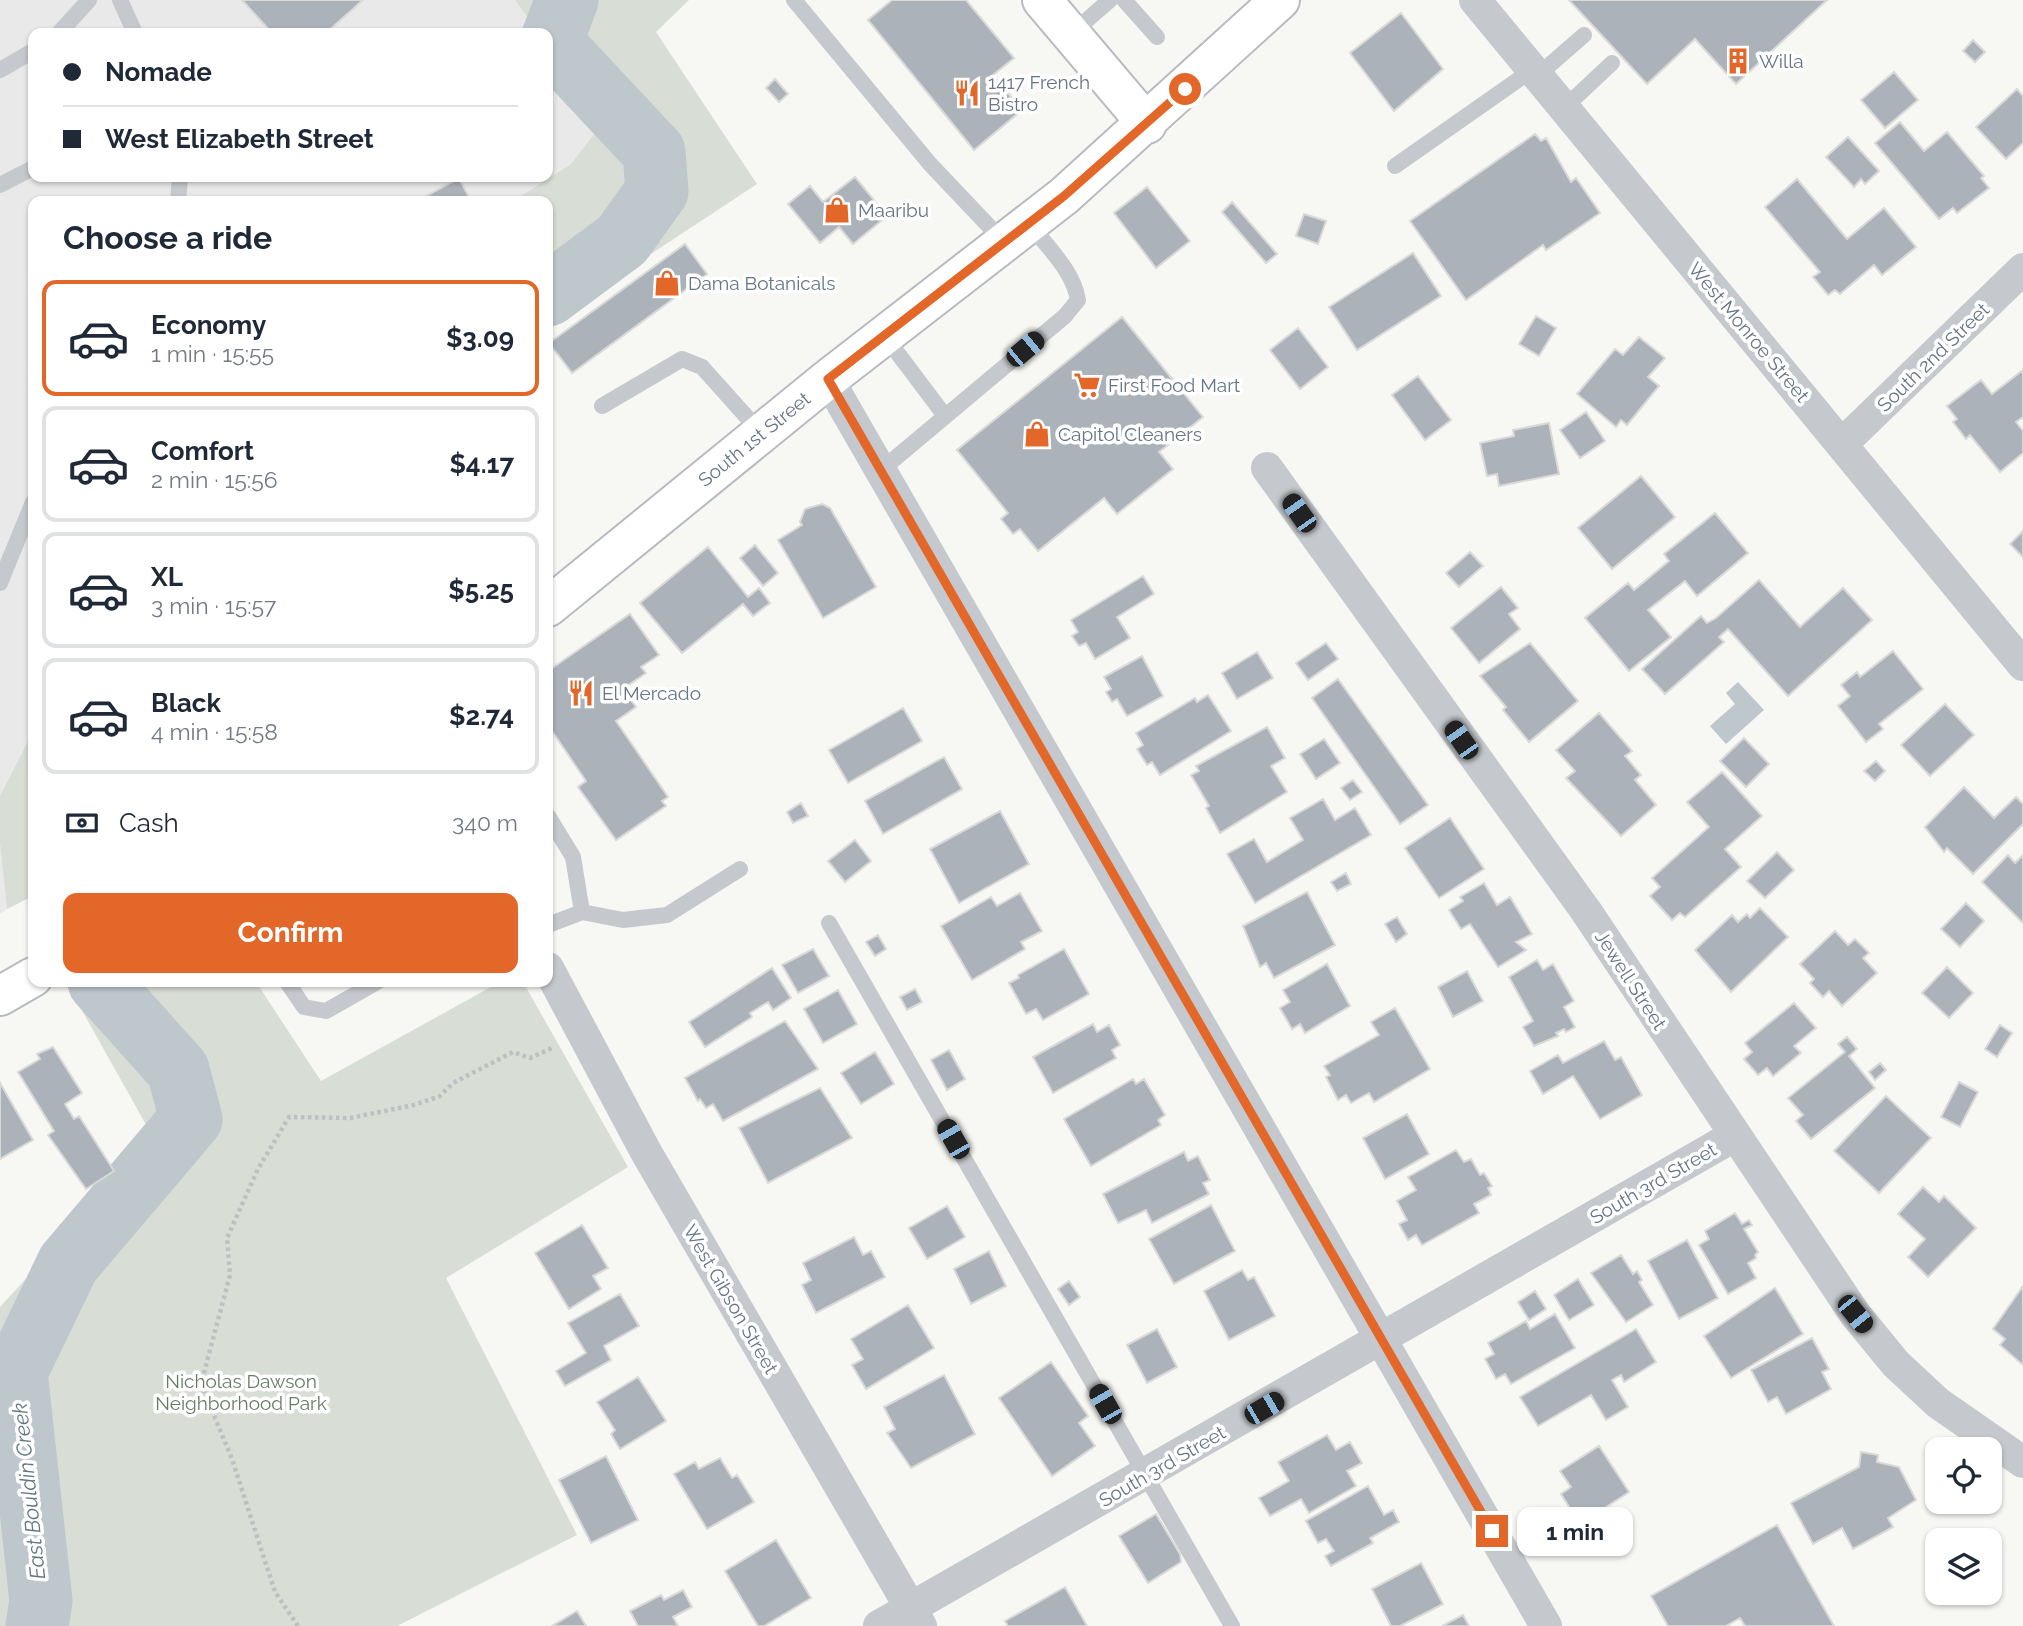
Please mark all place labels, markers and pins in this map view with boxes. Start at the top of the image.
building icon: Willa [1723,46,1753,76]
place label: Willa [1759,50,1804,72]
place label: 1417 French Bistro [988,71,1090,115]
restaurant icon: 1417 French Bistro [952,78,982,108]
shop icon: Maaribu [822,195,852,225]
place label: Maaribu [858,199,929,221]
shop icon: Dama Botanicals [652,268,682,298]
place label: Dama Botanicals [688,272,835,294]
supermarket icon: First Food Mart [1072,370,1102,400]
place label: First Food Mart [1108,374,1241,396]
shop icon: Capitol Cleaners [1022,419,1052,449]
place label: Capitol Cleaners [1058,423,1202,445]
restaurant icon: El Mercado [566,678,596,708]
place label: El Mercado [602,682,701,704]

